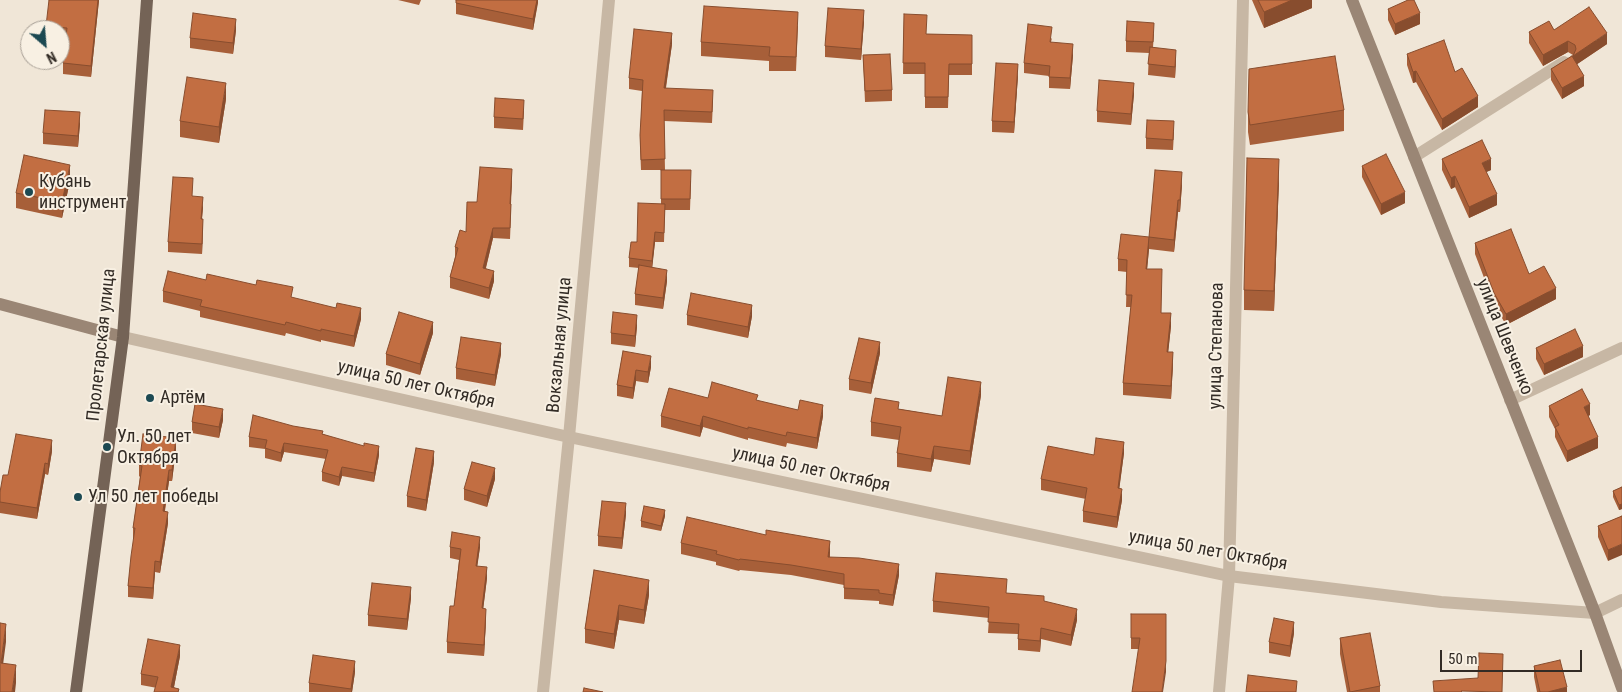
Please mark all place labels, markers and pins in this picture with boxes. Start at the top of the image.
place label: Кубань инструмент [39,171,126,213]
marker: Кубань инструмент [23,186,35,198]
place label: Артём [160,387,206,409]
marker: Артём [144,392,156,404]
place label: Ул. 50 лет Октября [117,426,191,468]
marker: Ул. 50 лет Октября [101,441,113,453]
place label: Ул 50 лет победы [88,486,219,508]
marker: Ул 50 лет победы [72,491,84,503]

